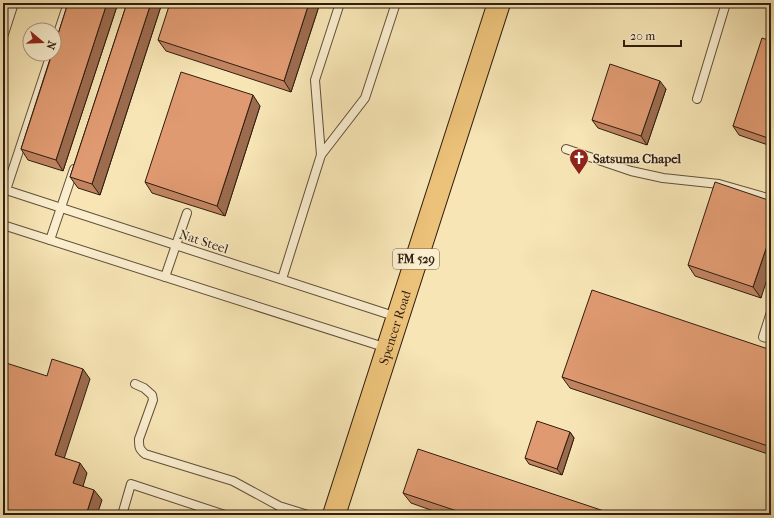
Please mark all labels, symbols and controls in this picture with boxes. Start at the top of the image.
north arrow [22,22,62,62]
scale bar [624,22,681,48]
text: 20 m [630,29,655,43]
text: N [43,39,58,52]
church icon: Satsuma Chapel [568,147,590,175]
place label: Satsuma Chapel [593,151,682,167]
street label: Nat Steel [177,226,231,257]
road number: FM 529 [393,249,439,269]
street label: Spencer Road [376,288,414,367]

